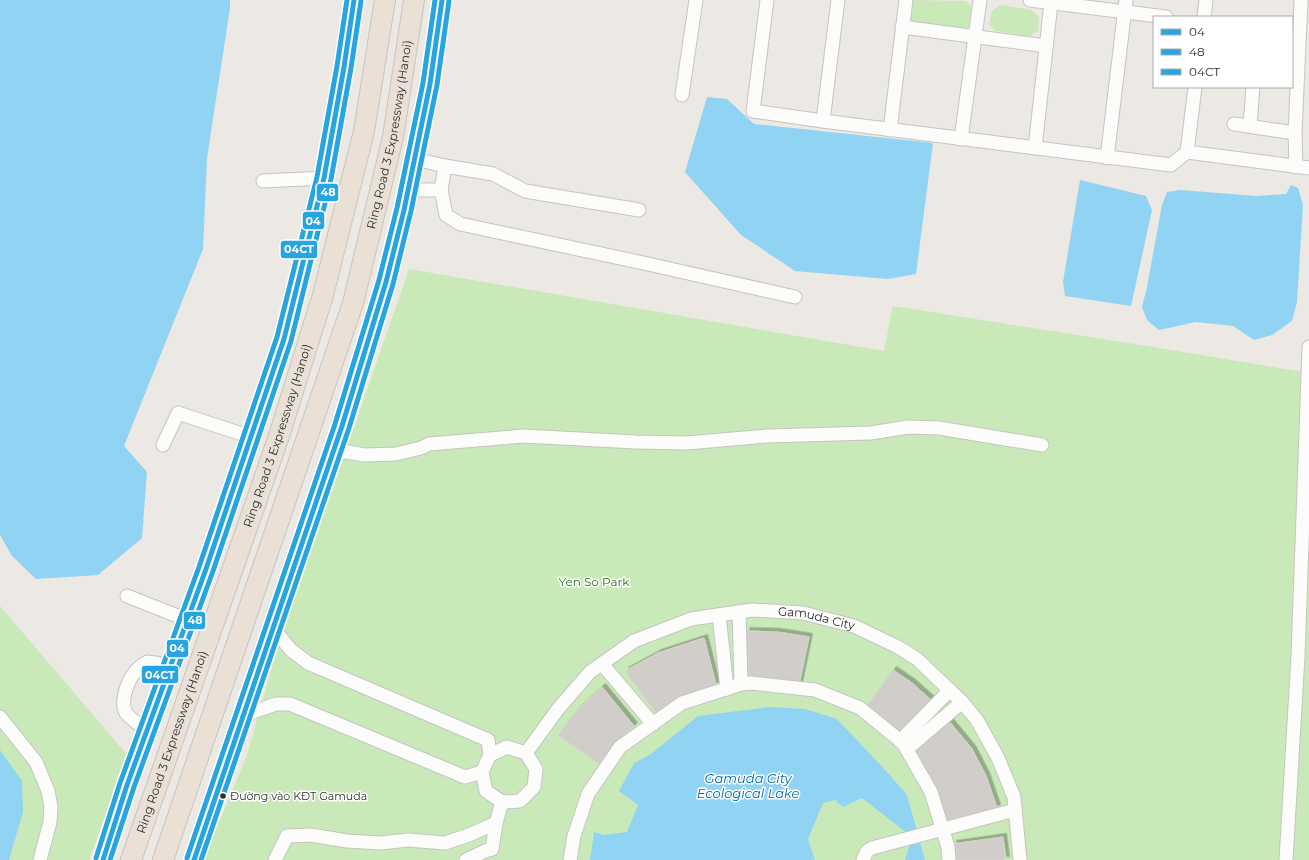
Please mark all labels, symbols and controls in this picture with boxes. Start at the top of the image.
legend [1153,16,1293,88]
text: 04 [1189,24,1205,39]
street label: Ring Road 3 Expressway (Hanoi) [363,39,415,230]
text: 48 [1189,44,1205,59]
text: 04CT [1189,64,1220,79]
line badge: 48 [316,183,339,202]
text: 48 [321,185,335,199]
line badge: 04 [302,211,325,230]
text: 04 [305,214,321,228]
line badge: 04CT [280,240,318,259]
text: 04CT [284,242,314,256]
street label: Ring Road 3 Expressway (Hanoi) [240,342,314,529]
park label: Yen So Park [559,574,630,589]
street label: Gamuda City [778,604,857,633]
line badge: 48 [183,611,206,630]
text: 48 [188,613,202,627]
line badge: 04 [166,639,189,658]
text: 04 [169,641,185,655]
street label: Ring Road 3 Expressway (Hanoi) [133,649,211,835]
line badge: 04CT [141,665,179,684]
text: 04CT [145,668,175,682]
water label: Gamuda City Ecological Lake [697,770,799,801]
place label: Đường vào KĐT Gamuda [230,789,367,803]
marker: Đường vào KĐT Gamuda [218,791,228,801]

